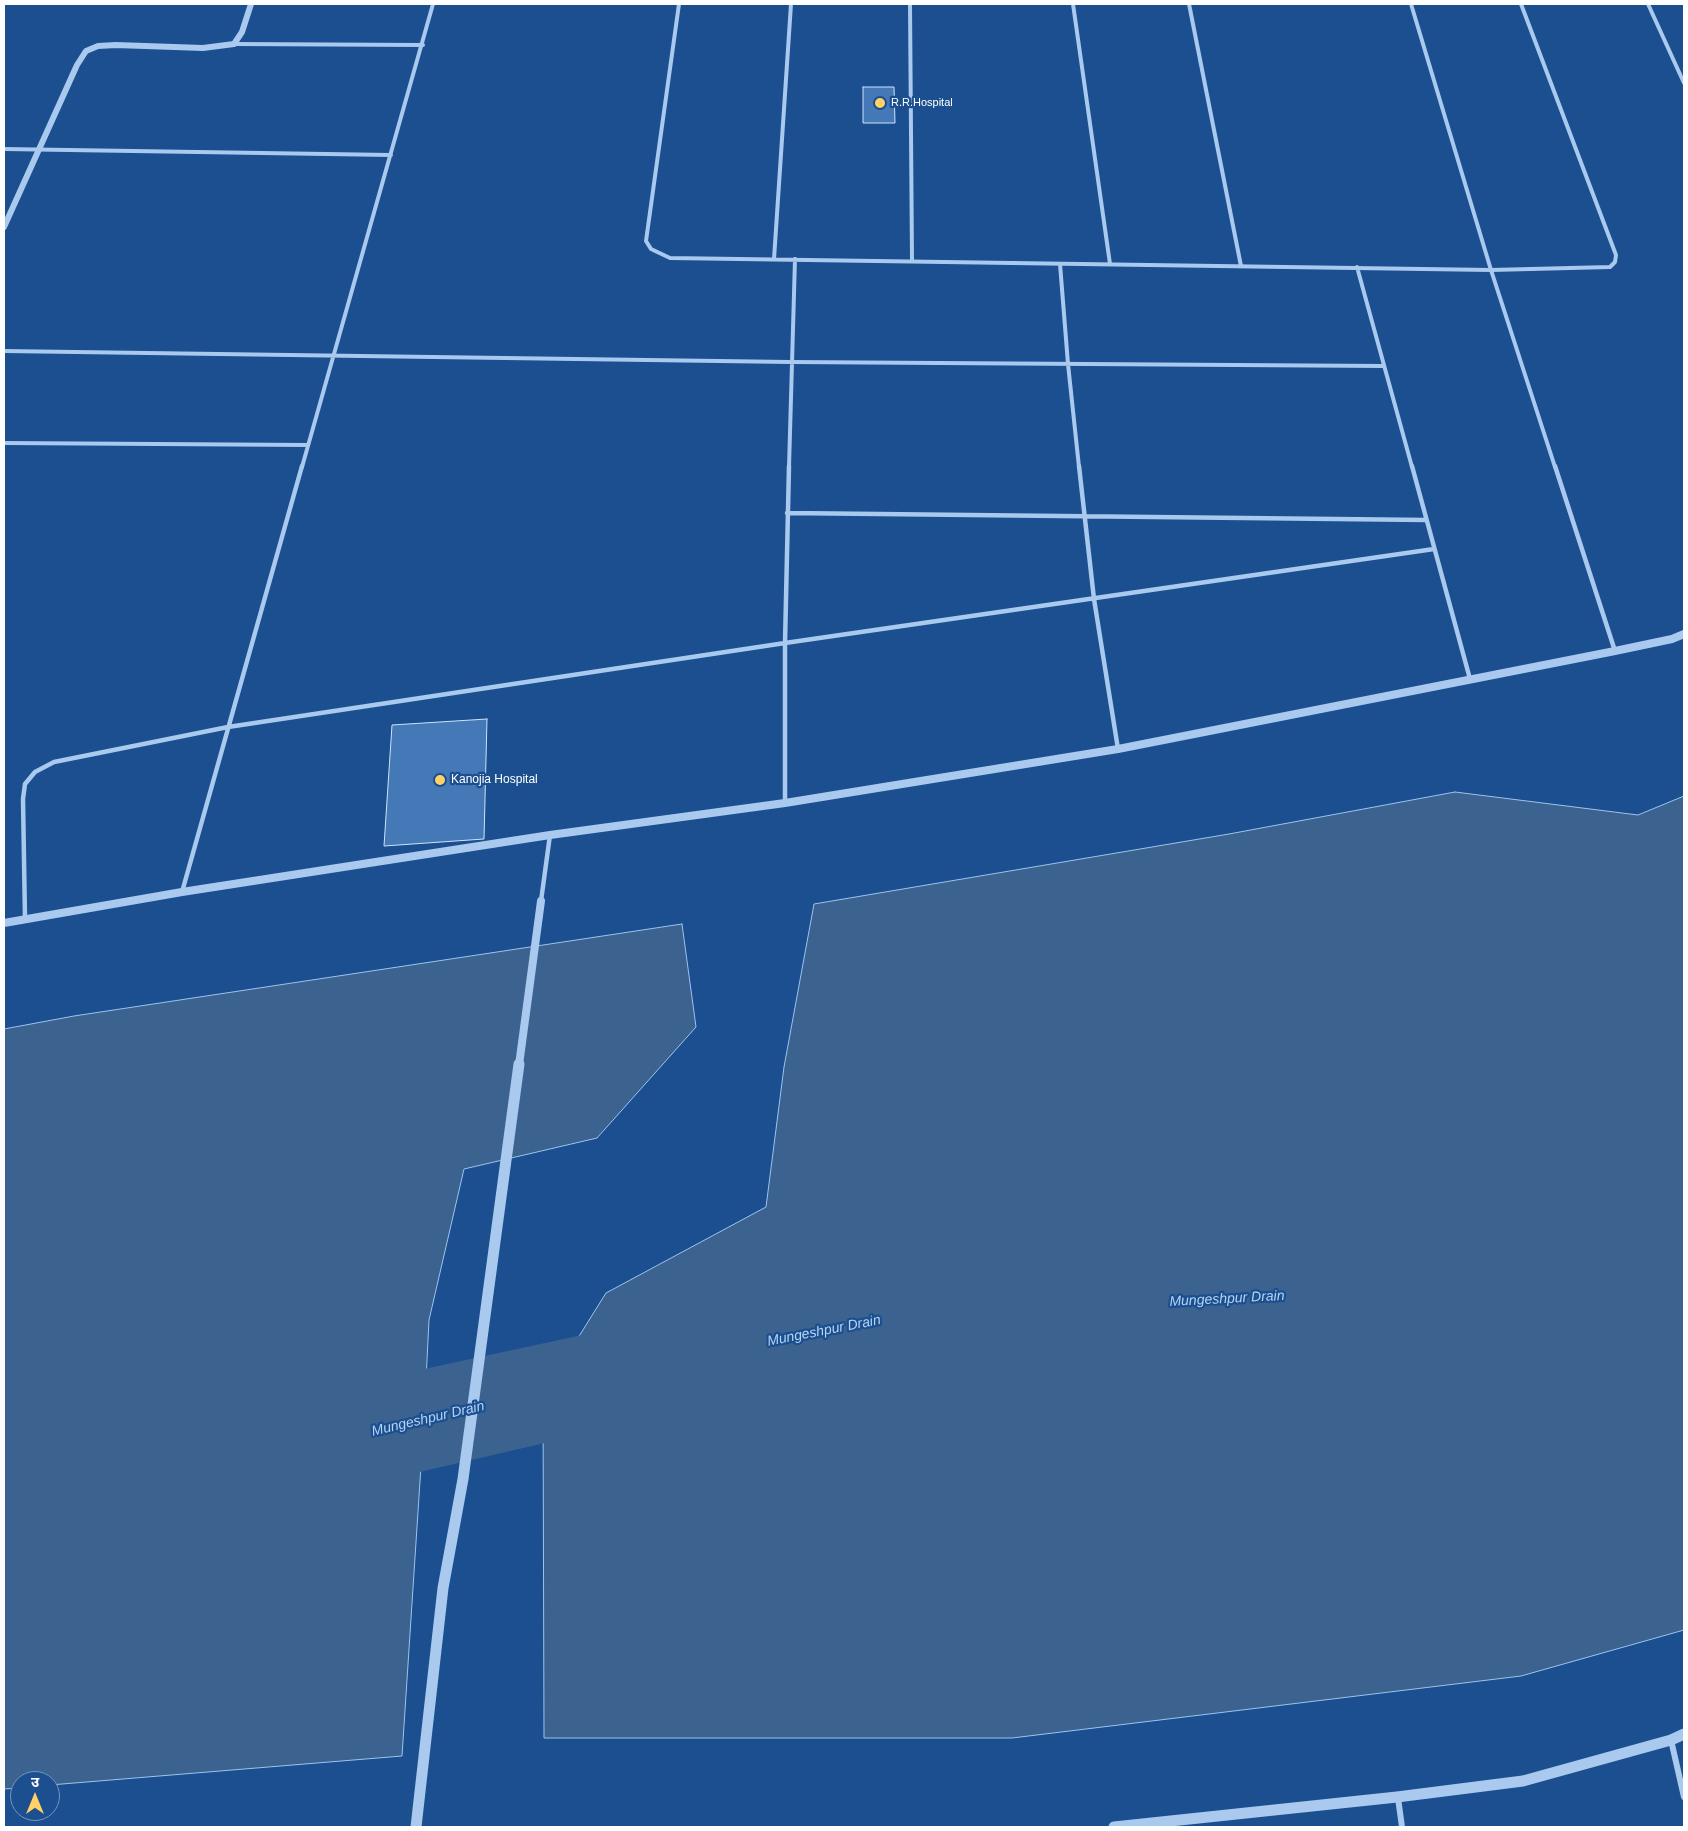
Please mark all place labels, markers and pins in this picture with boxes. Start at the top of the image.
marker: R.R.Hospital [873,96,887,110]
place label: R.R.Hospital [891,96,953,110]
marker: Kanojia Hospital [433,773,447,787]
place label: Kanojia Hospital [451,773,538,787]

